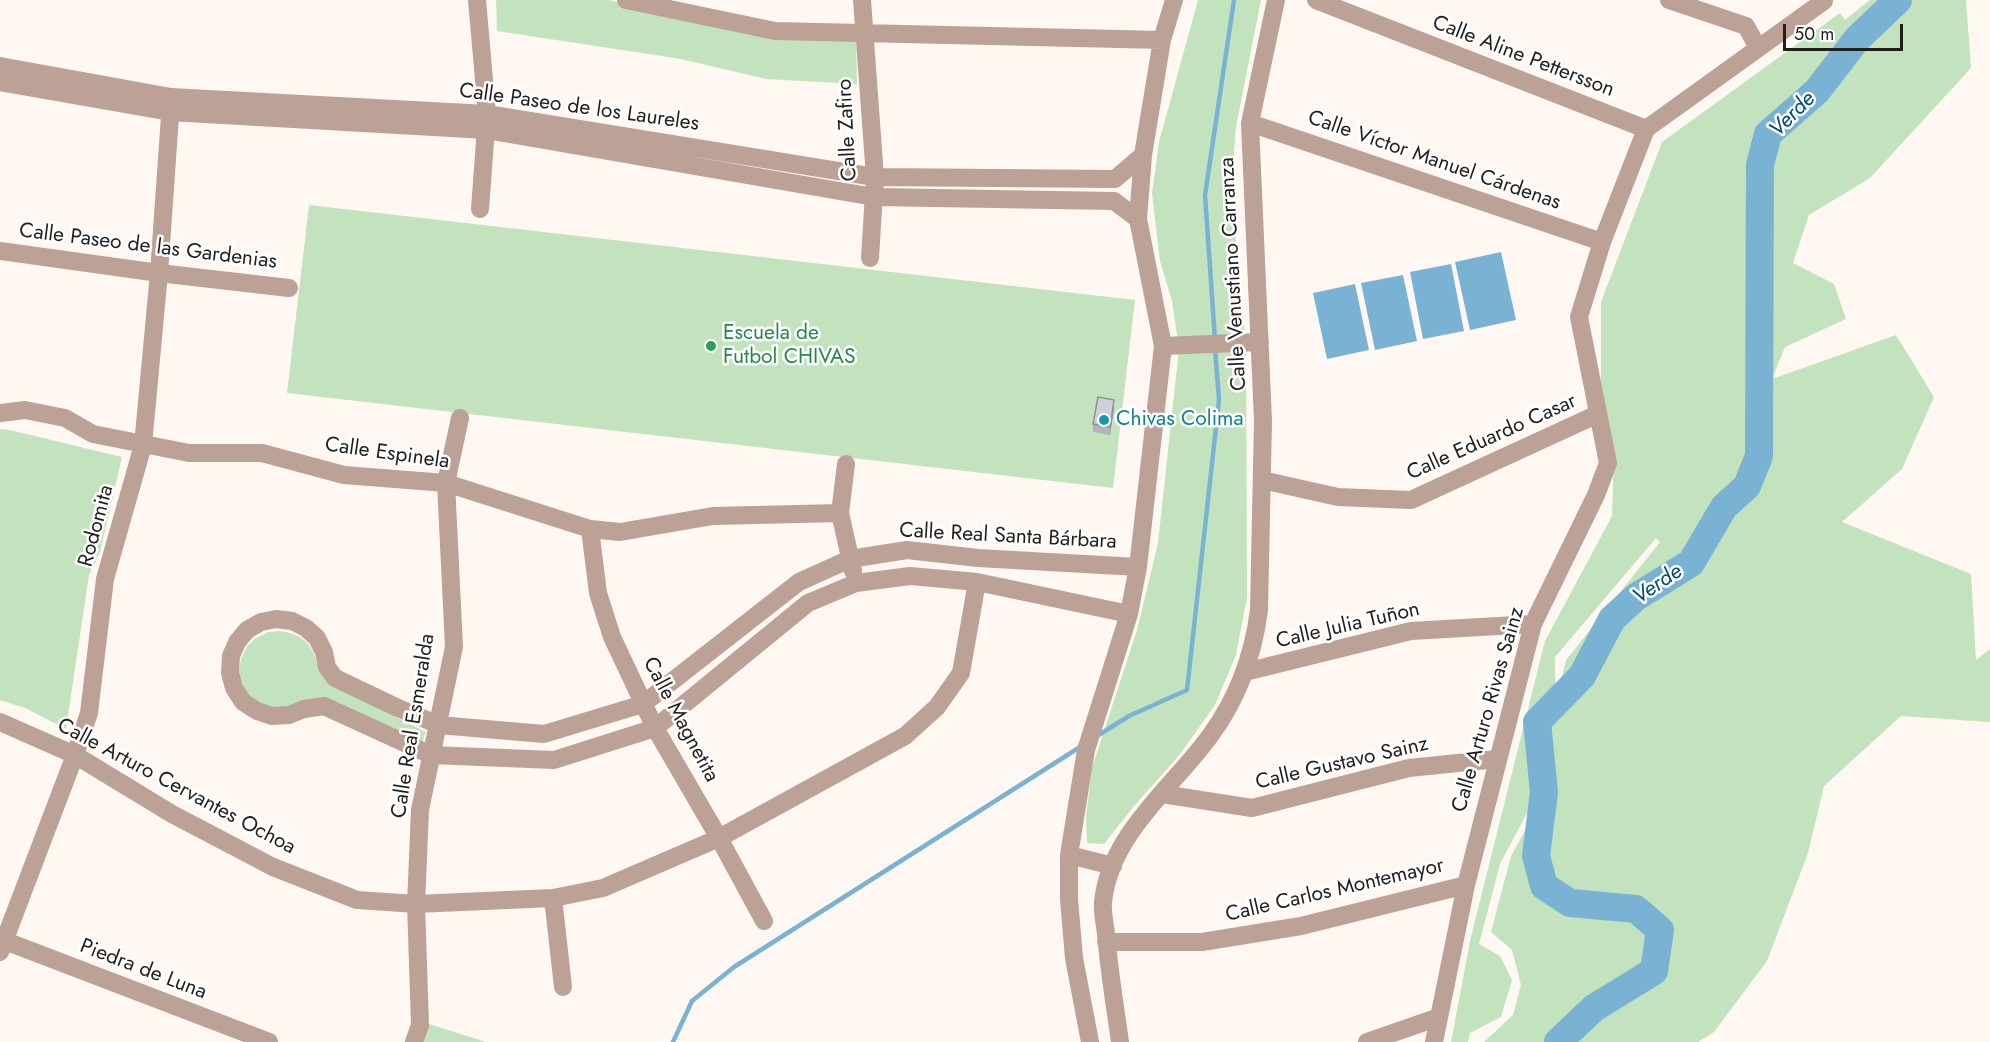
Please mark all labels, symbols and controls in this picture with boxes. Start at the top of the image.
street label: Calle Aline Pettersson [1429,11,1617,103]
scale bar [1786,12,1906,50]
text: 50 m [1794,21,1834,47]
street label: Calle Zafiro [833,78,863,182]
street label: Calle Paseo de los Laureles [458,79,700,137]
water label: Verde [1765,87,1821,143]
street label: Calle Víctor Manuel Cárdenas [1304,106,1564,216]
street label: Calle Venustiano Carranza [1215,157,1253,391]
street label: Calle Paseo de las Gardenias [18,219,278,275]
place label: Escuela de Futbol CHIVAS [723,321,855,371]
marker: Escuela de Futbol CHIVAS [704,339,718,353]
street label: Calle Eduardo Casar [1403,389,1581,487]
place label: Chivas Colima [1116,407,1244,433]
marker: Chivas Colima [1097,413,1111,427]
street label: Calle Espinela [323,433,451,475]
street label: Rodomita [74,482,120,570]
street label: Calle Real Santa Bárbara [899,519,1117,555]
water label: Verde [1628,559,1688,611]
street label: Calle Julia Tuñon [1274,597,1422,655]
street label: Calle Arturo Rivas Sainz [1448,605,1530,815]
street label: Calle Real Esmeralda [387,632,441,820]
street label: Calle Magnetita [637,653,723,787]
street label: Calle Arturo Cervantes Ochoa [53,713,299,861]
street label: Calle Gustavo Sainz [1253,732,1431,796]
street label: Calle Carlos Montemayor [1223,854,1447,928]
street label: Piedra de Luna [76,934,210,1006]

